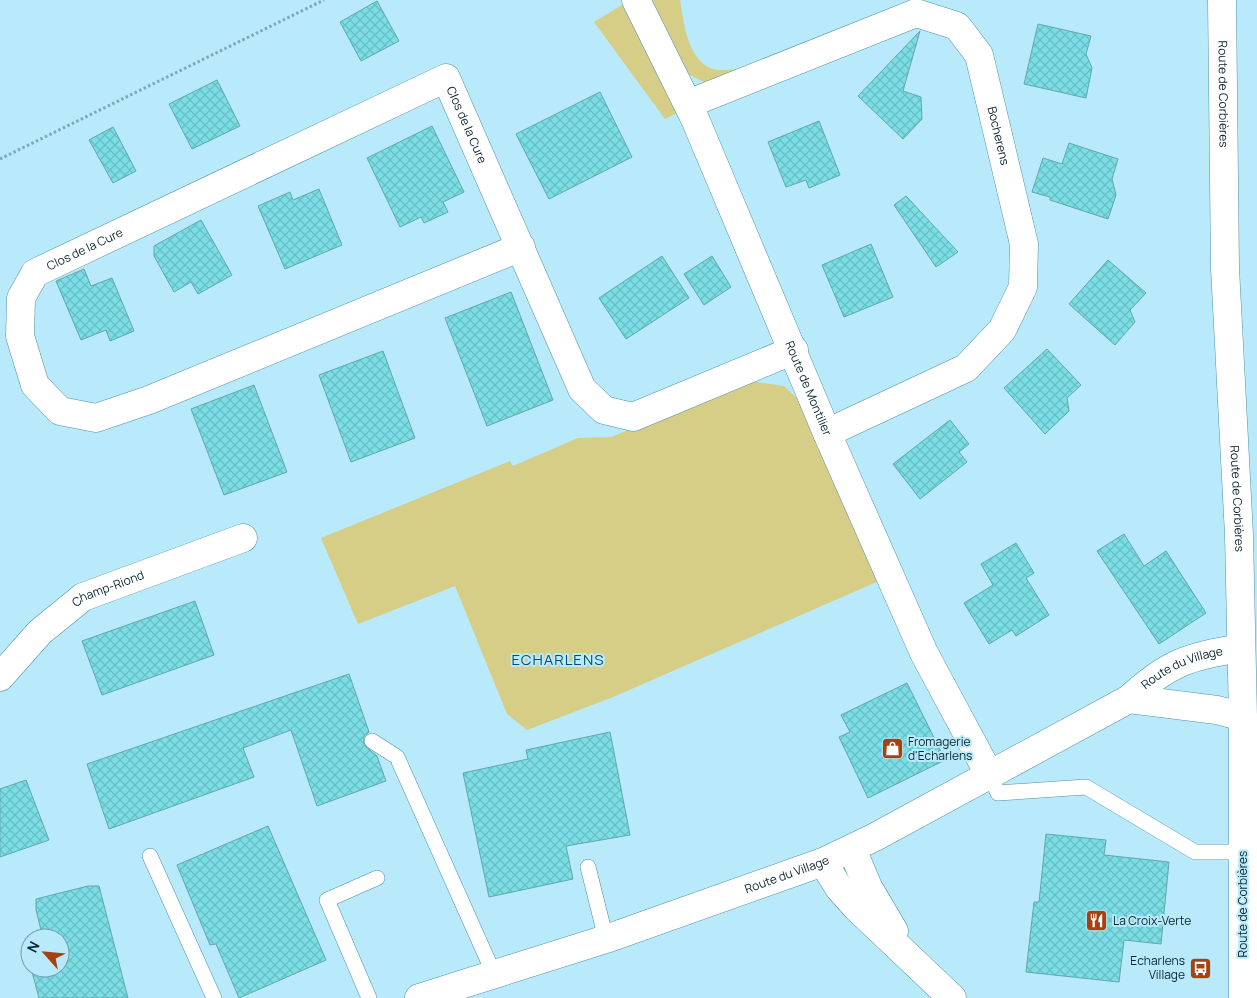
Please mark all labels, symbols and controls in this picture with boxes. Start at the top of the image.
street label: Route de Corbières [1214,40,1233,148]
street label: Clos de la Cure [443,83,491,166]
street label: Bocherens [984,105,1014,167]
street label: Clos de la Cure [44,224,126,274]
street label: Route de Montilier [781,338,836,439]
street label: Route de Corbières [1226,445,1248,552]
street label: Champ-Riond [68,566,146,611]
street label: Route du Village [1137,642,1224,693]
district label: ECHARLENS [512,649,604,670]
place label: Fromagerie d'Echarlens [908,733,972,764]
shop icon: Fromagerie d'Echarlens [880,737,904,761]
street label: Route du Village [742,851,832,897]
street label: Route de Corbières [1234,851,1251,957]
restaurant icon: La Croix-Verte [1085,909,1109,933]
place label: La Croix-Verte [1113,912,1191,929]
north arrow [20,928,70,978]
text: N [22,938,44,956]
place label: Echarlens Village [1130,952,1185,983]
bus stop icon: Echarlens Village [1189,956,1213,980]

